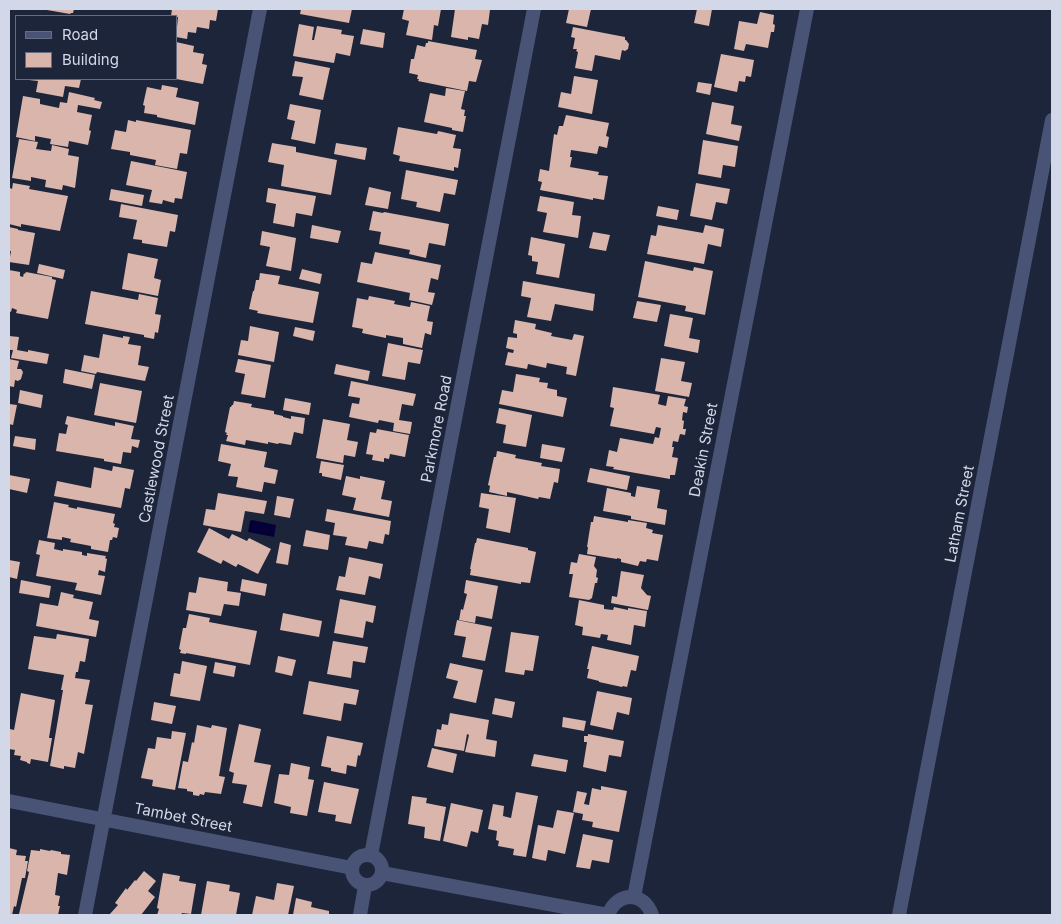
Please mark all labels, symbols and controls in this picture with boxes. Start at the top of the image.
legend [15,15,178,80]
text: Road [62,25,98,44]
text: Building [62,50,119,69]
street label: Parkmore Road [418,374,456,484]
street label: Castlewood Street [136,393,178,525]
street label: Deakin Street [686,401,722,499]
street label: Latham Street [942,464,978,564]
street label: Tambet Street [132,800,234,836]

